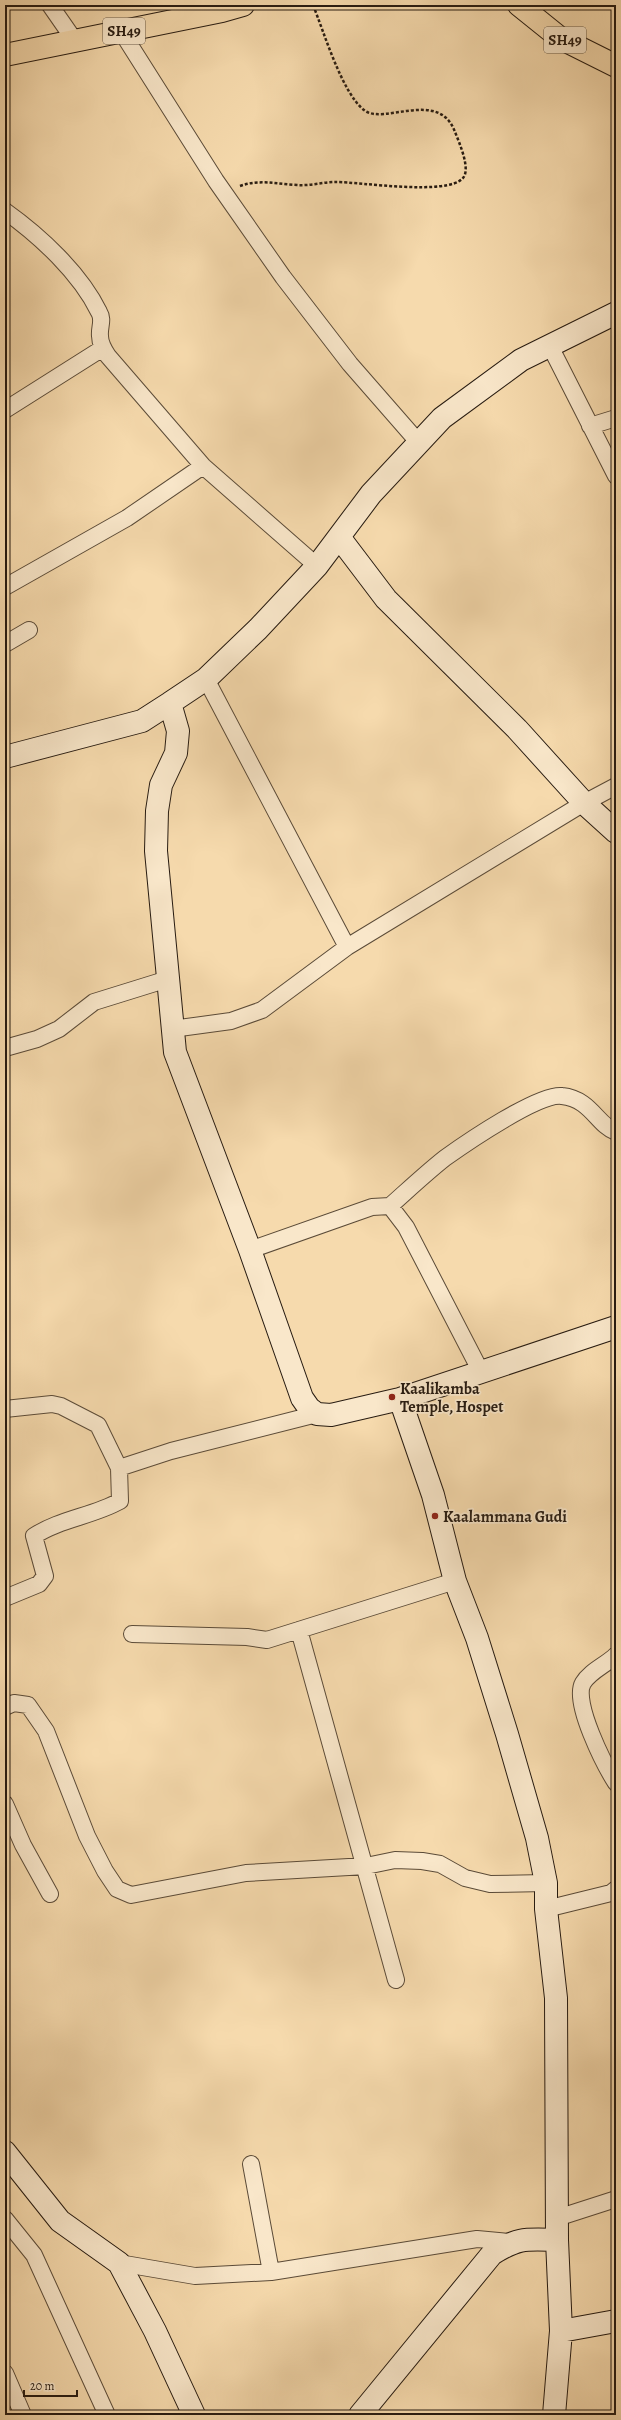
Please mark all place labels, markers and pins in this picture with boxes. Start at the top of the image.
place label: Kaalikamba Temple, Hospet [400,1378,504,1418]
marker: Kaalikamba Temple, Hospet [387,1392,397,1402]
place label: Kaalammana Gudi [443,1506,567,1528]
marker: Kaalammana Gudi [430,1511,440,1521]

